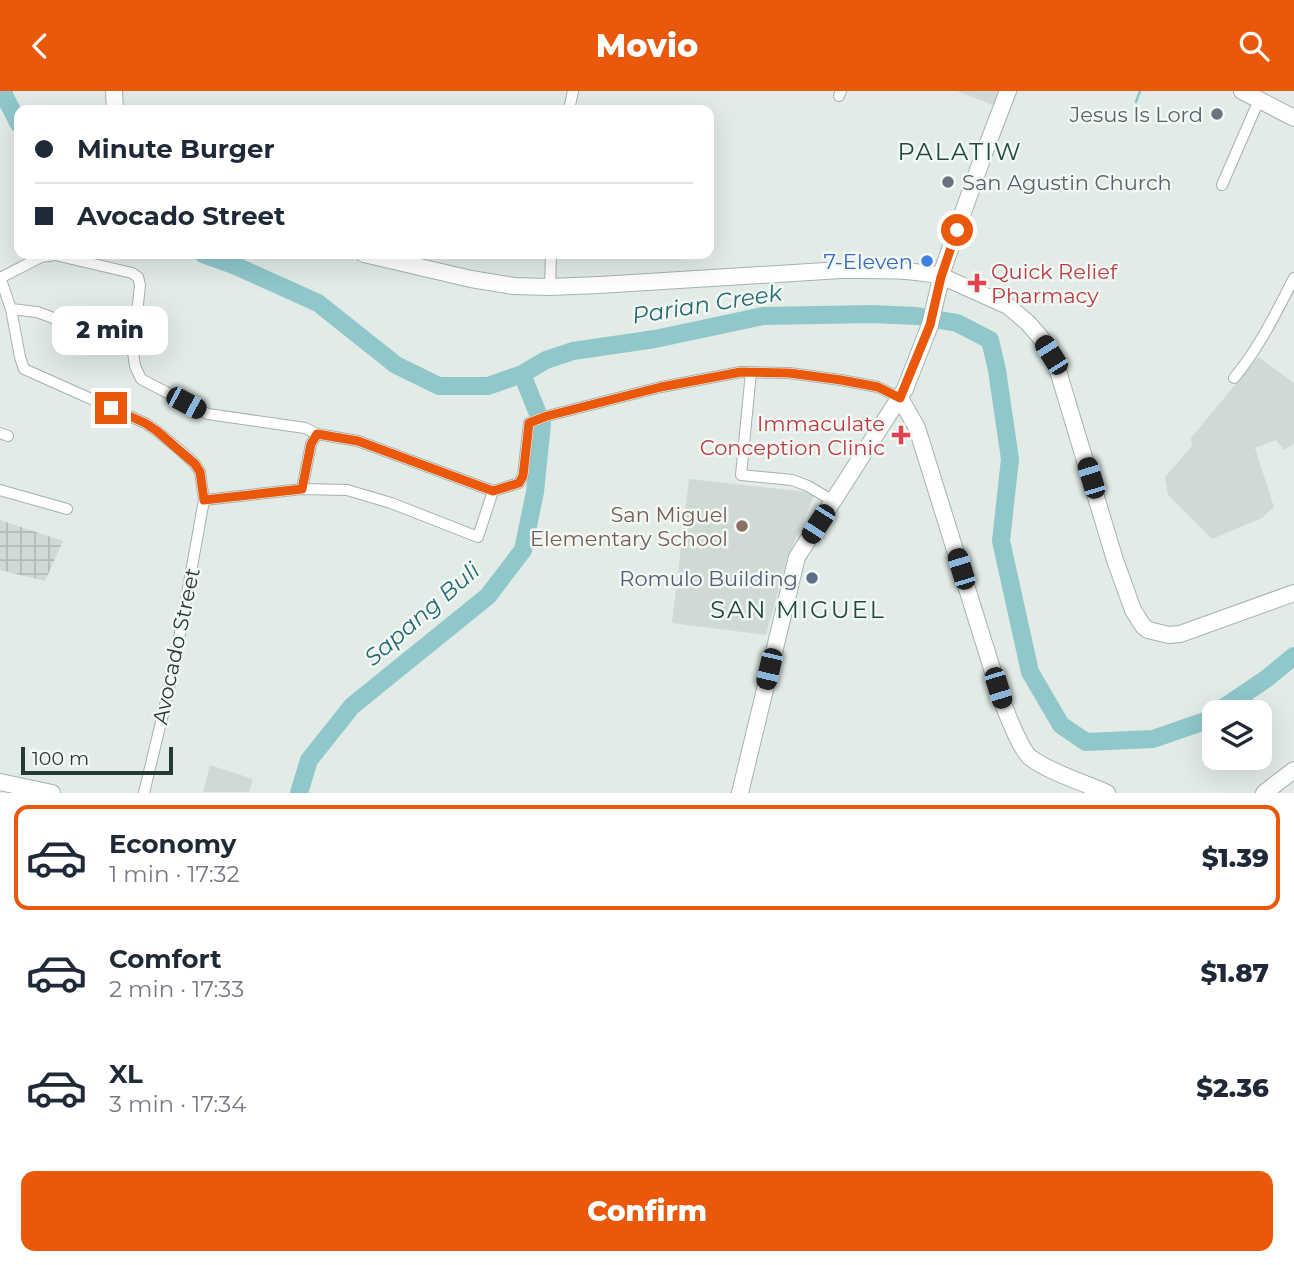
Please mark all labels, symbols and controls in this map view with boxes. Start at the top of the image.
text: Movio [596,26,698,65]
icon: back [21,27,59,65]
icon: search [1235,27,1273,65]
place label: Jesus Is Lord [1069,102,1203,127]
marker: Jesus Is Lord [1209,106,1225,122]
text: Minute Burger [77,133,275,165]
district label: PALATIW [897,137,1023,166]
place label: San Agustin Church [962,170,1172,195]
marker: San Agustin Church [940,174,956,190]
text: Avocado Street [77,200,285,232]
route start [941,214,973,246]
place label: 7-Eleven [824,249,913,274]
marker: 7-Eleven [919,253,935,269]
place label: Quick Relief Pharmacy [991,259,1118,308]
marker: Quick Relief Pharmacy [969,275,985,291]
water label: Parian Creek [630,278,785,330]
callout: 2 min [53,307,169,355]
text: 2 min [76,316,144,344]
car [1031,332,1072,378]
car [163,384,210,422]
route end [95,392,127,424]
place label: Immaculate Conception Clinic [700,411,885,460]
marker: Immaculate Conception Clinic [891,425,911,445]
car [1075,455,1108,501]
car [798,501,839,547]
place label: San Miguel Elementary School [530,502,728,551]
marker: San Miguel Elementary School [734,518,750,534]
car [945,546,978,592]
water label: Sapang Buli [359,556,486,672]
street label: Avocado Street [147,565,205,727]
place label: Romulo Building [619,566,798,591]
marker: Romulo Building [804,570,820,586]
district label: SAN MIGUEL [710,595,886,624]
car [755,646,784,692]
car [982,665,1015,711]
map controls [1202,700,1272,770]
button: layers [1202,700,1272,770]
scale bar [21,743,173,775]
text: 100 m [32,747,89,770]
icon: car [25,826,88,889]
text: Economy [109,828,236,860]
text: $1.39 [1202,842,1269,874]
text: 1 min · 17:32 [109,860,240,888]
icon: car [25,941,88,1004]
text: Comfort [109,943,221,975]
text: $1.87 [1200,957,1269,989]
text: 2 min · 17:33 [109,975,244,1003]
icon: car [25,1056,88,1119]
text: XL [109,1058,143,1090]
text: $2.36 [1196,1072,1269,1104]
text: 3 min · 17:34 [109,1090,246,1118]
button: Confirm [21,1171,1273,1251]

